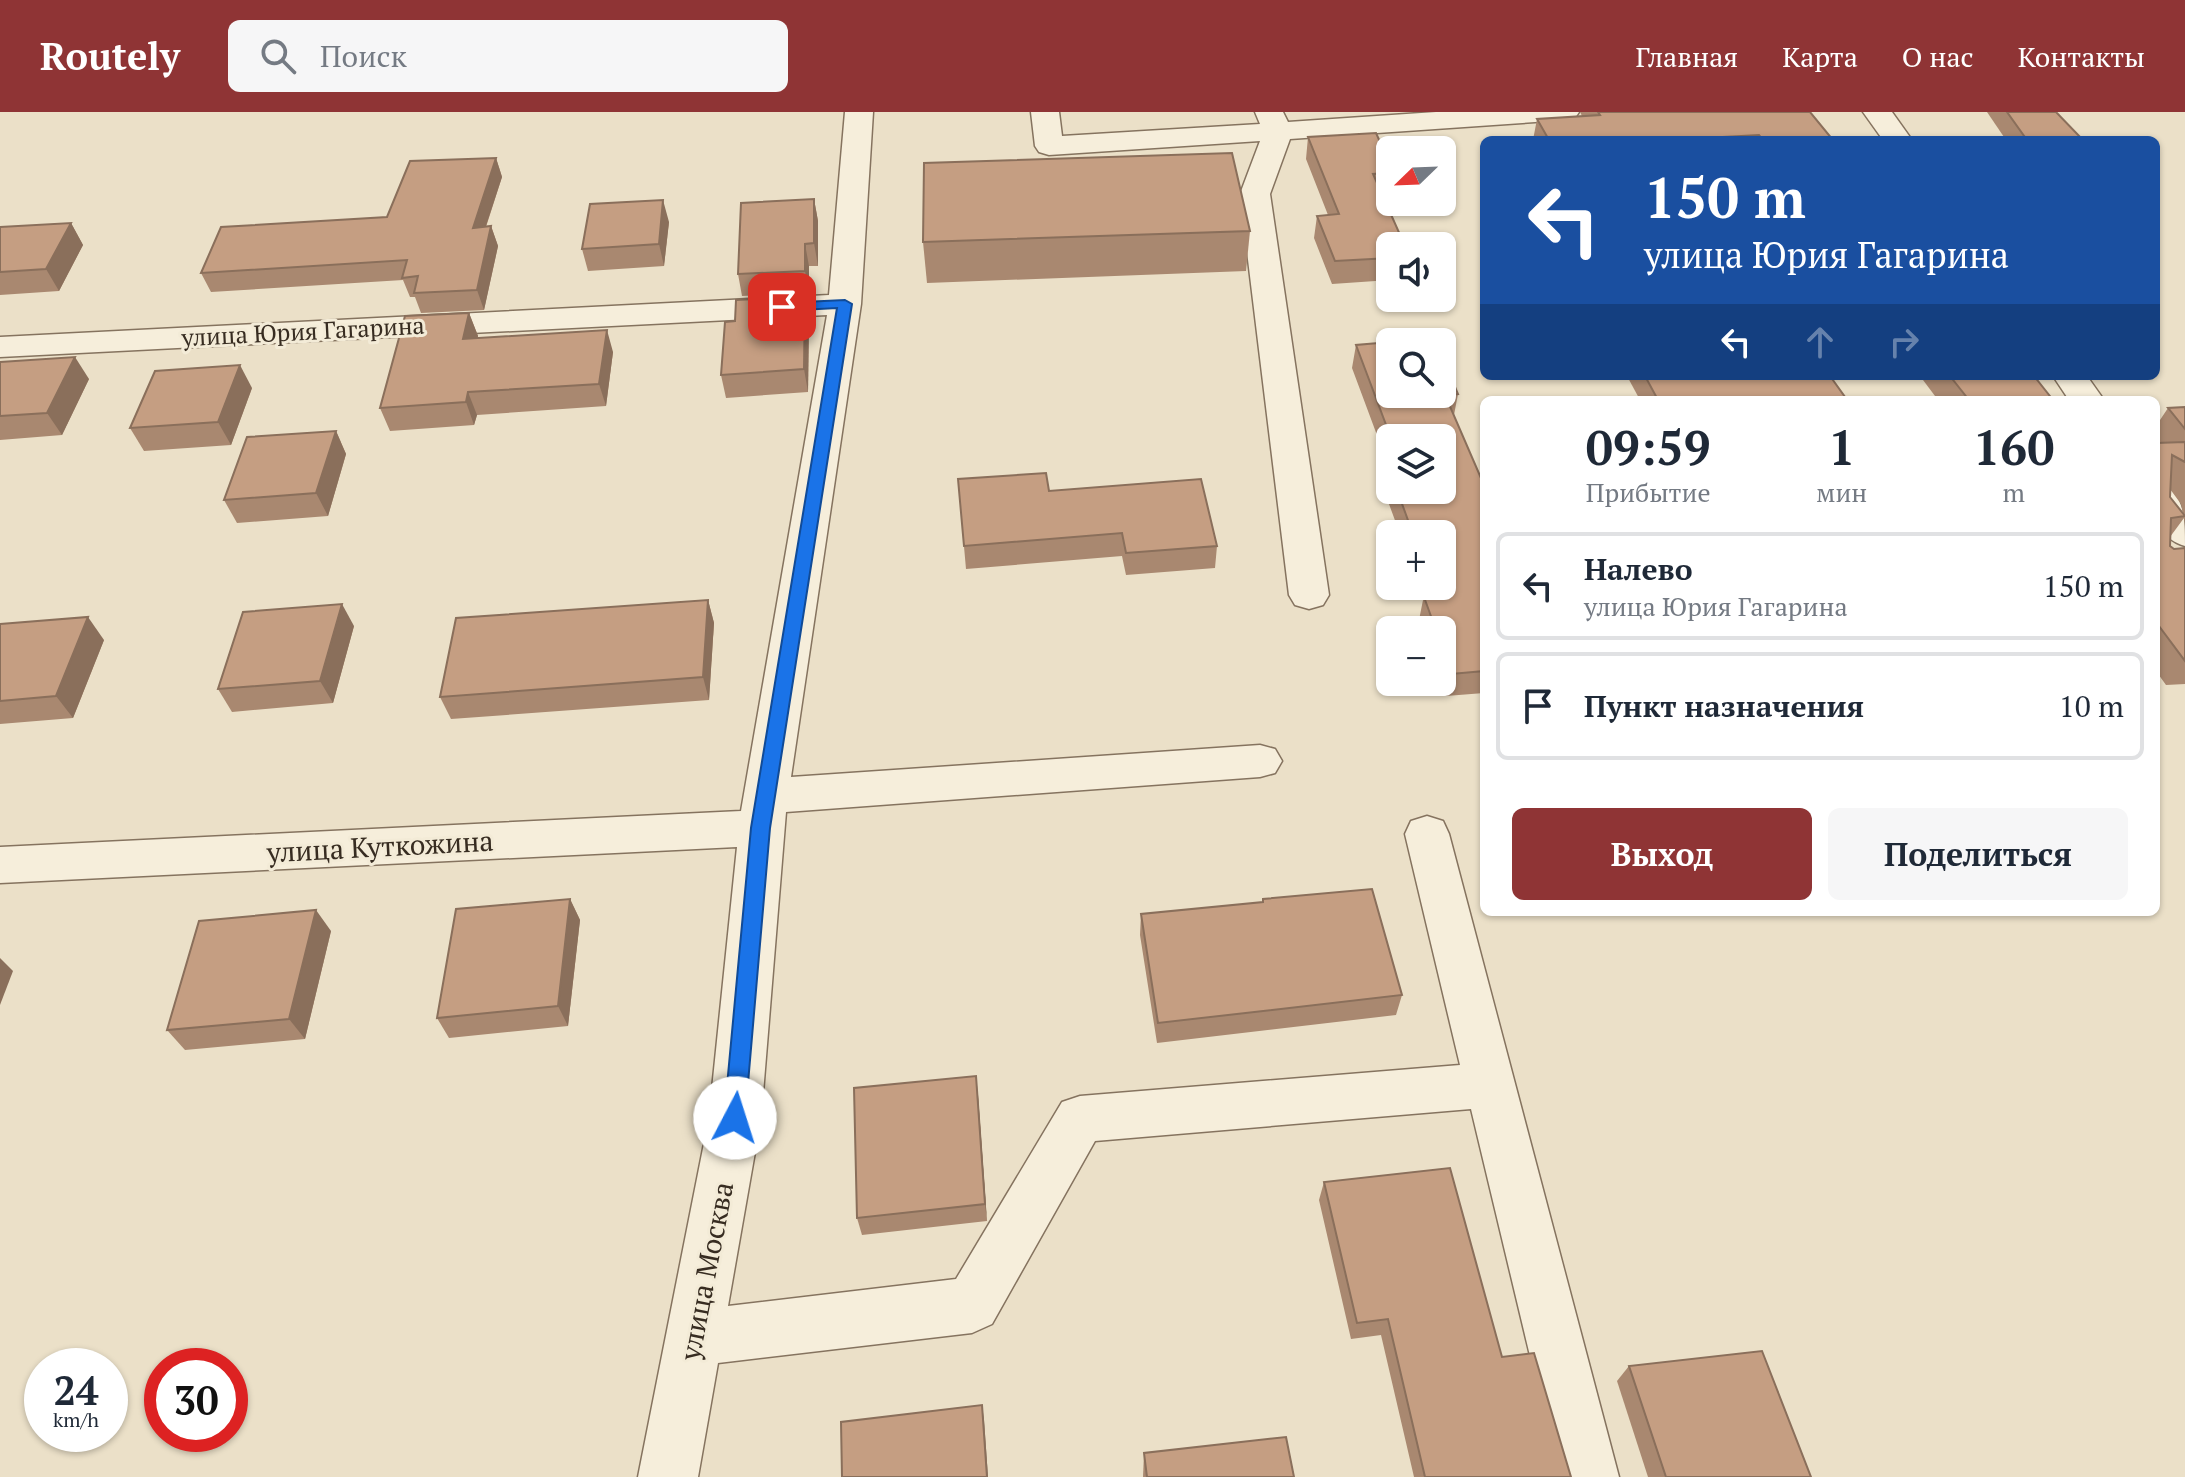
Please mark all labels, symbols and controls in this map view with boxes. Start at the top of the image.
search box [228,20,788,92]
text: Routely [40,31,180,81]
icon: search [256,34,300,78]
text: Поиск [320,36,407,76]
text: Главная [1635,38,1738,75]
text: Карта [1782,38,1858,75]
text: О нас [1902,38,1974,75]
text: Контакты [2018,38,2145,75]
north arrow [1376,136,1456,216]
map controls [1376,136,1456,696]
text: 150 m [1644,160,1806,234]
icon: left [1512,168,1616,272]
text: улица Юрия Гагарина [1644,231,2009,278]
button: sound [1376,232,1456,312]
pin [748,273,816,341]
icon: arrive [760,285,804,329]
street label: улица Юрия Гагарина [180,309,425,353]
icon: left [1714,320,1758,364]
icon: ahead [1798,320,1842,364]
icon: right [1882,320,1926,364]
button: search [1376,328,1456,408]
text: 09:59 [1586,415,1711,479]
text: 1 [1828,415,1855,479]
text: 160 [1973,415,2054,479]
button: layers [1376,424,1456,504]
text: Прибытие [1586,475,1710,509]
text: мин [1816,475,1867,509]
text: m [2002,475,2025,509]
button: + [1376,520,1456,600]
text: Налево [1584,549,1693,589]
icon: left [1516,564,1560,608]
text: 150 m [2043,566,2124,606]
text: улица Юрия Гагарина [1584,589,1848,623]
button: − [1376,616,1456,696]
icon: arrive [1516,684,1560,728]
text: Пункт назначения [1584,686,1864,726]
text: 10 m [2059,686,2124,726]
button: Выход [1512,808,1812,900]
button: Поделиться [1828,808,2128,900]
street label: улица Куткожина [265,822,494,870]
position arrow [693,1076,777,1160]
street label: улица Москва [670,1179,741,1364]
speed limit sign: 30 [144,1348,248,1452]
text: 24 [53,1363,99,1416]
text: km/h [53,1406,99,1433]

